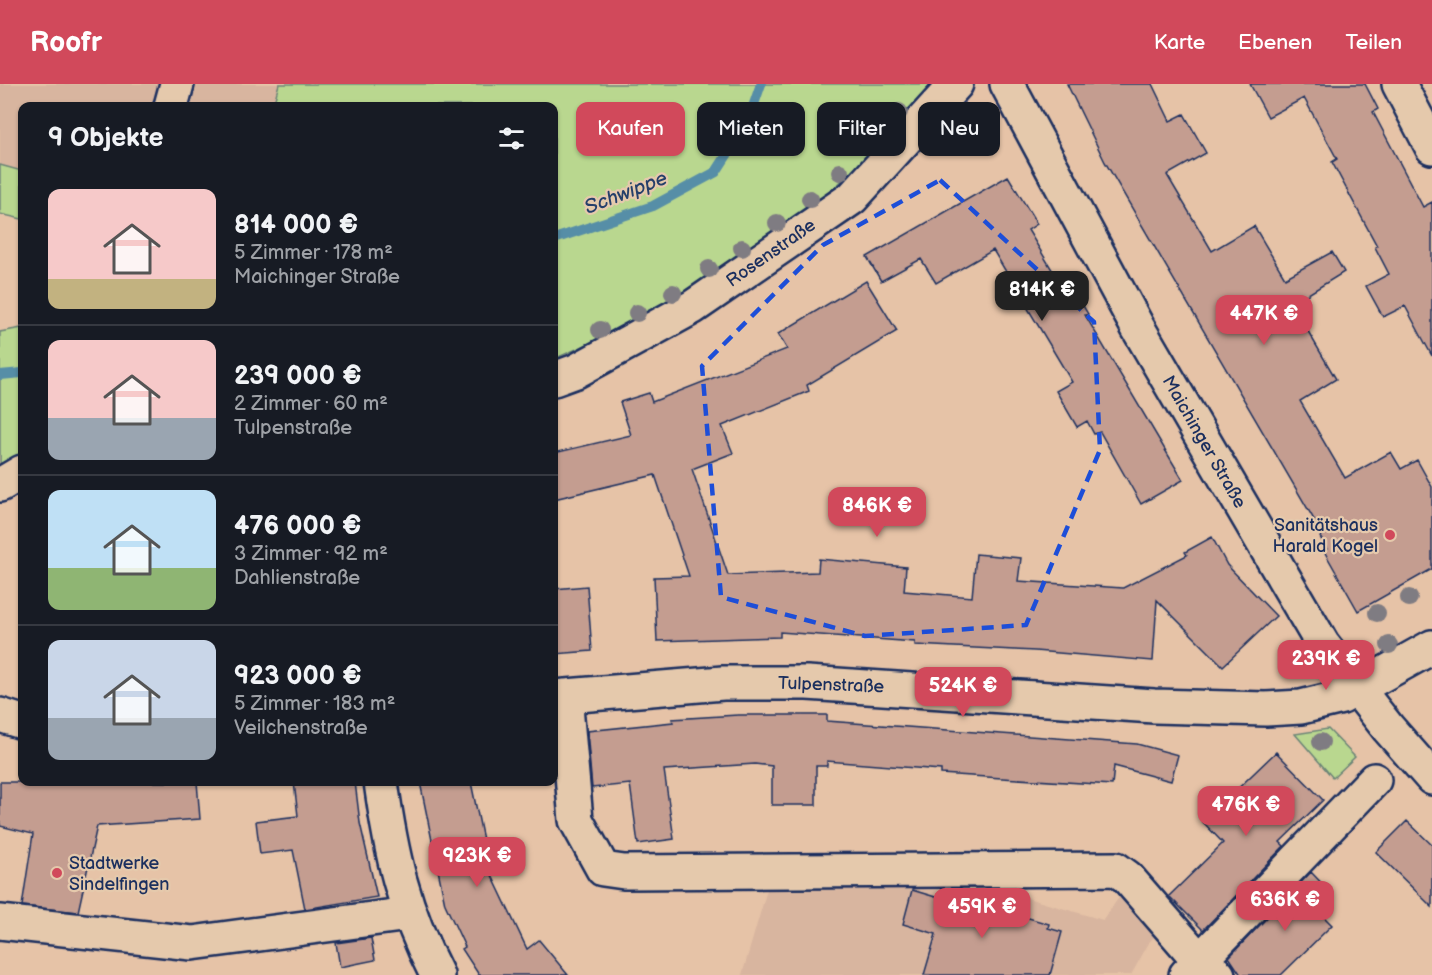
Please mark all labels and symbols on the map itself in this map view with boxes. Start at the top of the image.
water label: Schwippe [581,166,671,220]
street label: Rosenstraße [722,214,820,291]
pin: 814K € [993,271,1091,322]
pin: 447K € [1215,295,1313,346]
street label: Maichinger Straße [1158,372,1251,512]
pin: 846K € [828,487,926,538]
place label: Sanitätshaus Harald Kogel [1273,515,1378,557]
marker: Sanitätshaus Harald Kogel [1383,528,1397,542]
pin: 239K € [1277,640,1375,691]
pin: 524K € [914,667,1012,718]
street label: Tulpenstraße [778,673,885,697]
pin: 476K € [1197,786,1295,837]
pin: 923K € [428,837,526,888]
place label: Stadtwerke Sindelfingen [69,853,169,895]
marker: Stadtwerke Sindelfingen [50,866,64,880]
pin: 636K € [1236,881,1334,932]
pin: 459K € [933,888,1031,939]

